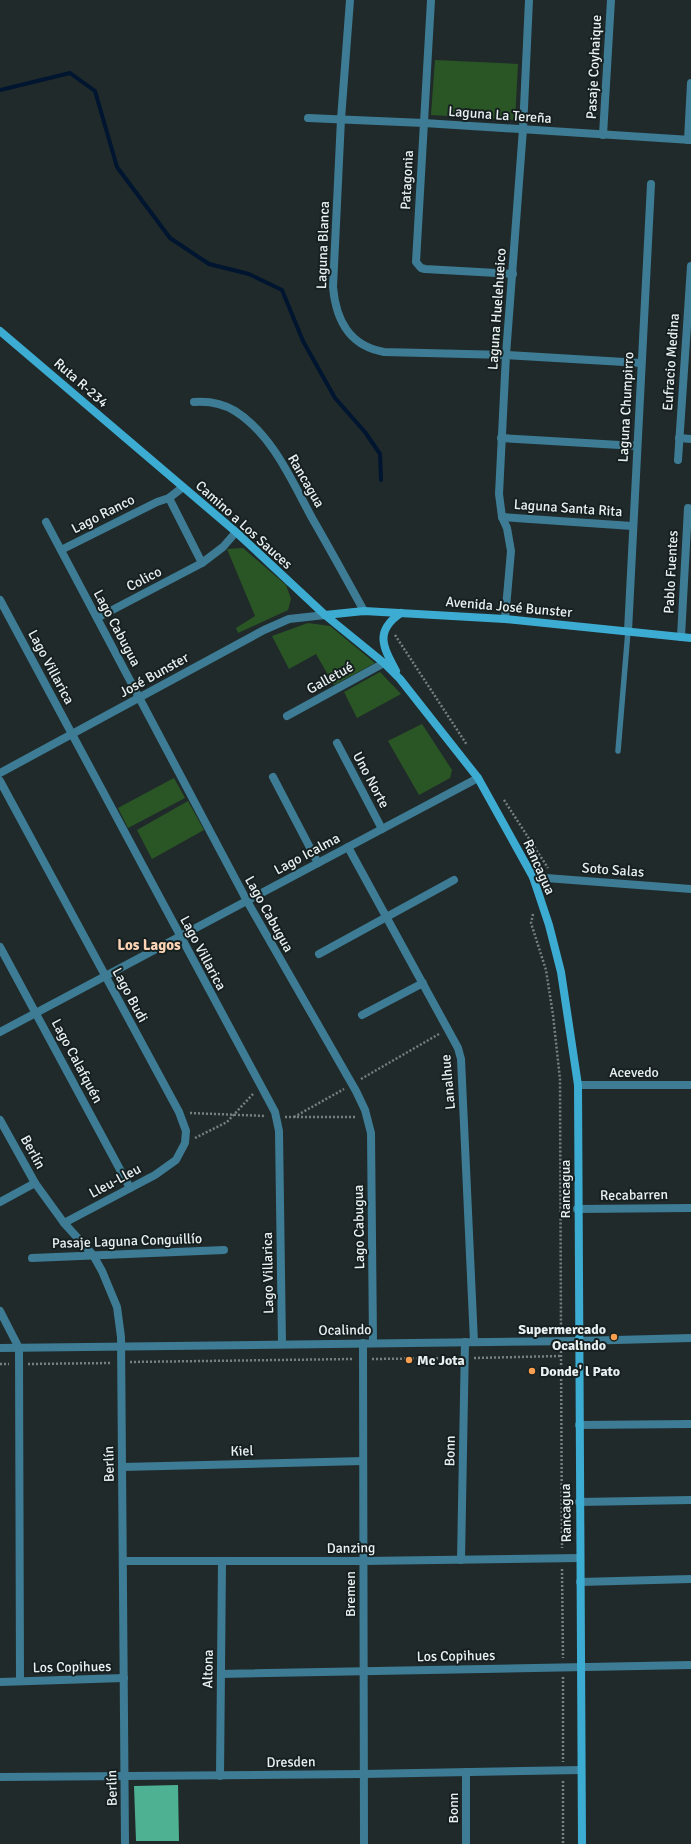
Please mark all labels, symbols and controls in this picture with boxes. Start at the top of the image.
street label: Pasaje Coyhaique [583,14,605,120]
street label: Laguna La Tereña [448,103,552,127]
street label: Patagonia [397,150,417,210]
street label: Laguna Blanca [313,201,333,289]
street label: Laguna Huelehueico [484,248,510,370]
street label: Eufracio Medina [659,313,683,411]
street label: Laguna Chumpirro [615,351,637,463]
street label: Ruta R-234 [50,355,112,412]
street label: Rancagua [284,451,328,511]
street label: Camino a Los Sauces [192,477,296,573]
street label: Lago Ranco [68,491,138,537]
street label: Laguna Santa Rita [513,496,623,520]
street label: Pablo Fuentes [660,530,682,614]
street label: Colico [124,563,164,595]
street label: Lago Cabugua [90,587,144,669]
street label: Avenida José Bunster [445,593,574,621]
street label: Lago Villarica [24,627,78,707]
street label: José Bunster [116,649,192,701]
street label: Galletué [304,658,356,698]
street label: Uno Norte [349,749,393,811]
street label: Lago Icalma [271,830,343,878]
street label: Rancagua [519,837,559,897]
street label: Soto Salas [581,859,645,881]
street label: Lago Cabugua [241,873,297,955]
street label: Lago Villarica [176,913,230,993]
district label: Los Lagos [117,936,181,954]
street label: Lago Budi [109,965,151,1025]
street label: Lago Calafquén [48,1016,106,1106]
street label: Lanalhue [437,1054,459,1110]
street label: Acevedo [609,1064,659,1081]
street label: Berlín [17,1132,49,1172]
street label: Lleu-Lleu [86,1160,144,1202]
street label: Rancagua [557,1160,574,1218]
street label: Lago Cabugua [350,1185,368,1269]
street label: Recabarren [600,1186,668,1204]
street label: Pasaje Laguna Conguillío [52,1230,202,1252]
street label: Lago Villarica [259,1232,277,1314]
street label: Ocalindo [318,1321,372,1339]
place label: Supermercado Ocalindo [518,1321,606,1354]
marker: Supermercado Ocalindo [609,1332,619,1342]
place label: Mc Jota [417,1352,465,1369]
marker: Mc Jota [404,1355,414,1365]
place label: Donde' l Pato [540,1363,620,1380]
marker: Donde' l Pato [527,1366,537,1376]
street label: Bonn [441,1435,459,1467]
street label: Kiel [230,1442,254,1460]
street label: Berlín [100,1446,118,1482]
street label: Rancagua [557,1483,575,1543]
street label: Danzing [326,1539,376,1557]
street label: Bremen [342,1571,359,1617]
street label: Los Copihues [417,1647,495,1665]
street label: Altona [199,1649,217,1689]
street label: Los Copihues [33,1658,111,1676]
street label: Dresden [266,1753,316,1771]
street label: Berlín [103,1770,121,1806]
street label: Bonn [445,1792,462,1824]

